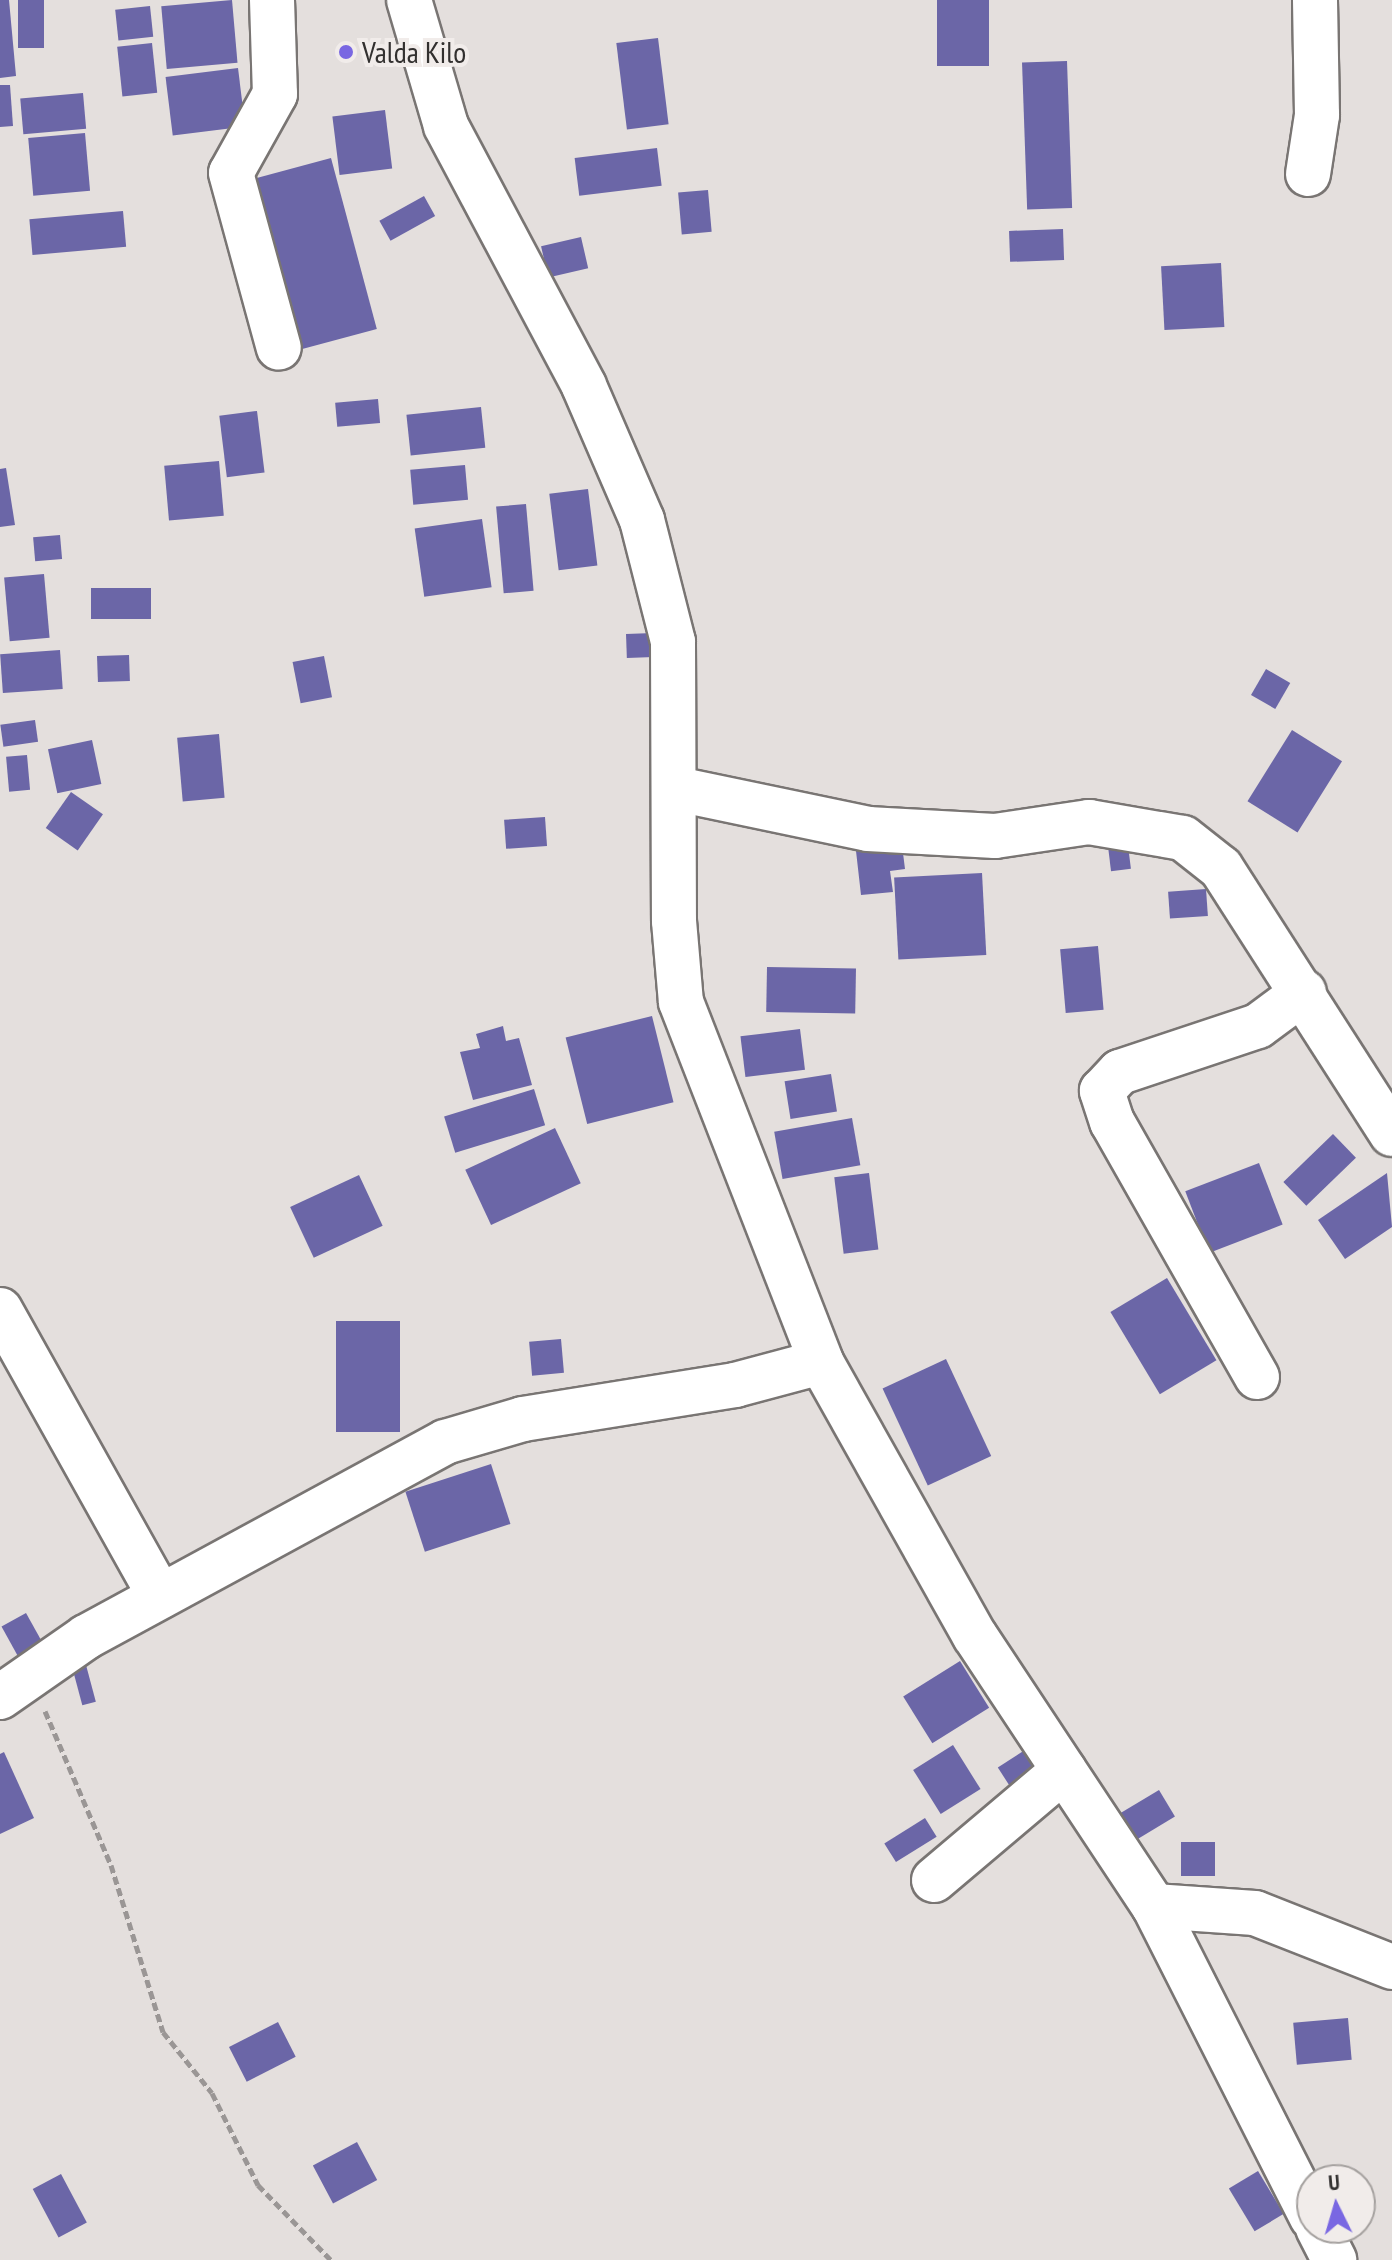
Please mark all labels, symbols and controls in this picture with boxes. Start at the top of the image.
place label: Valda Kilo [362,34,466,70]
marker: Valda Kilo [337,43,355,61]
north arrow [1296,2164,1376,2244]
text: U [1327,2168,1341,2197]

